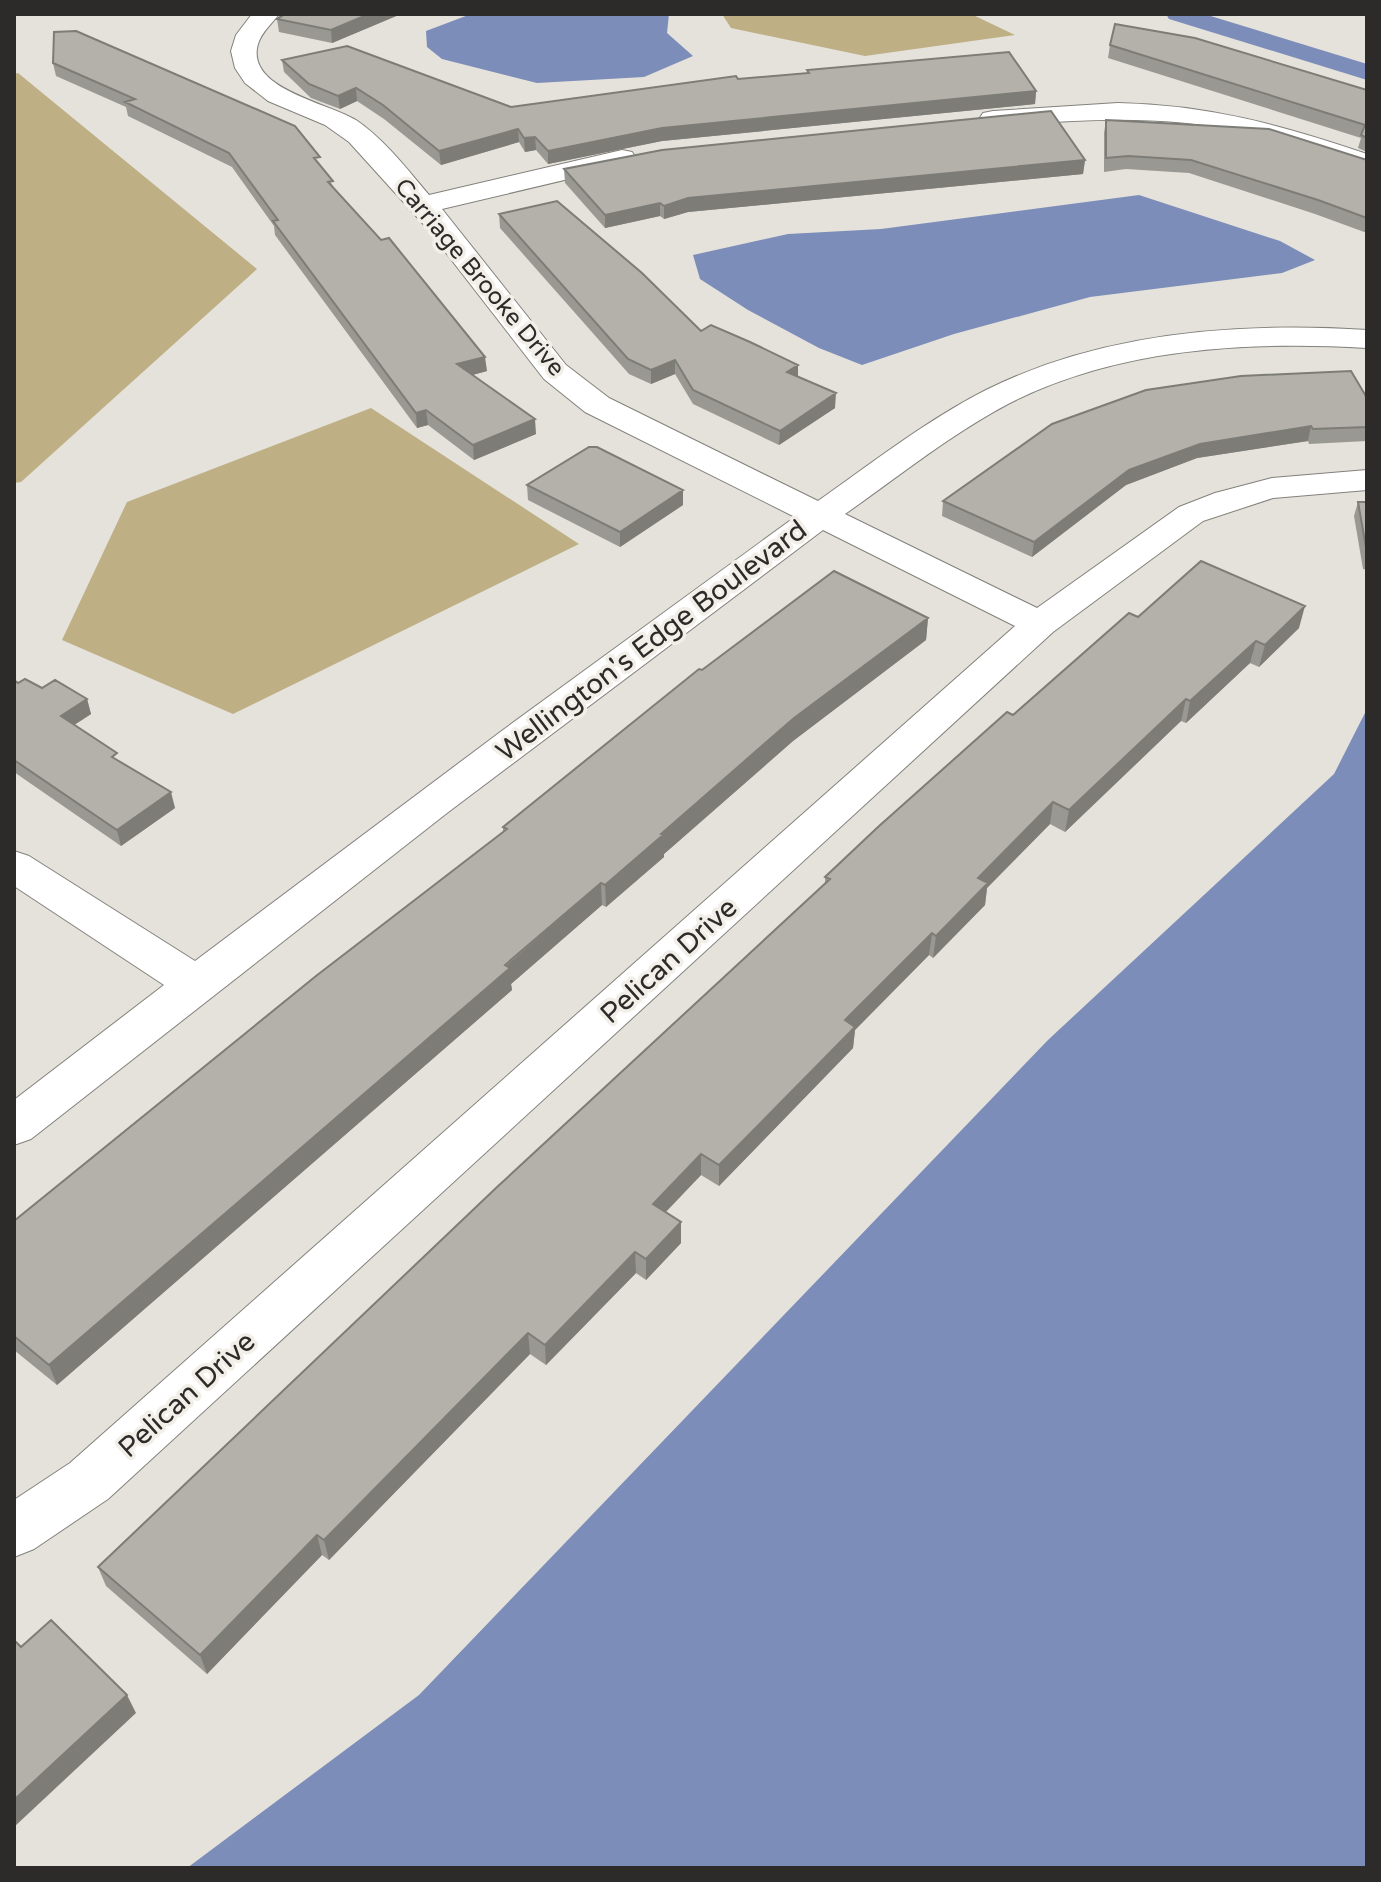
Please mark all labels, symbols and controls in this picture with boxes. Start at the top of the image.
street label: Carriage Brooke Drive [388,173,571,382]
street label: Wellington's Edge Boulevard [489,513,814,769]
street label: Pelican Drive [593,891,744,1031]
street label: Pelican Drive [111,1325,262,1465]

